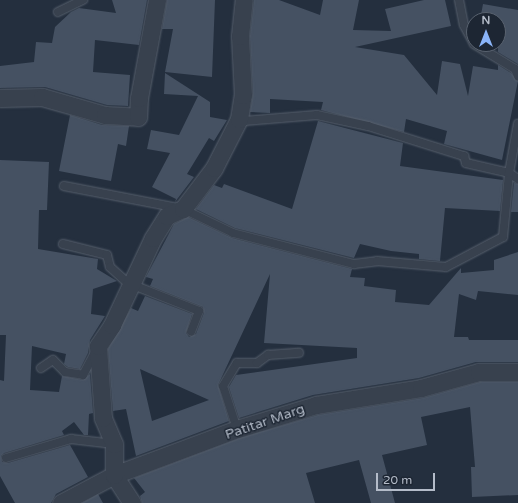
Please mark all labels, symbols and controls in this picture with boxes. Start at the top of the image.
north arrow [466,12,506,52]
text: N [482,14,490,27]
street label: Patitar Marg [223,401,307,443]
scale bar [378,465,437,491]
text: 20 m [383,473,412,487]

